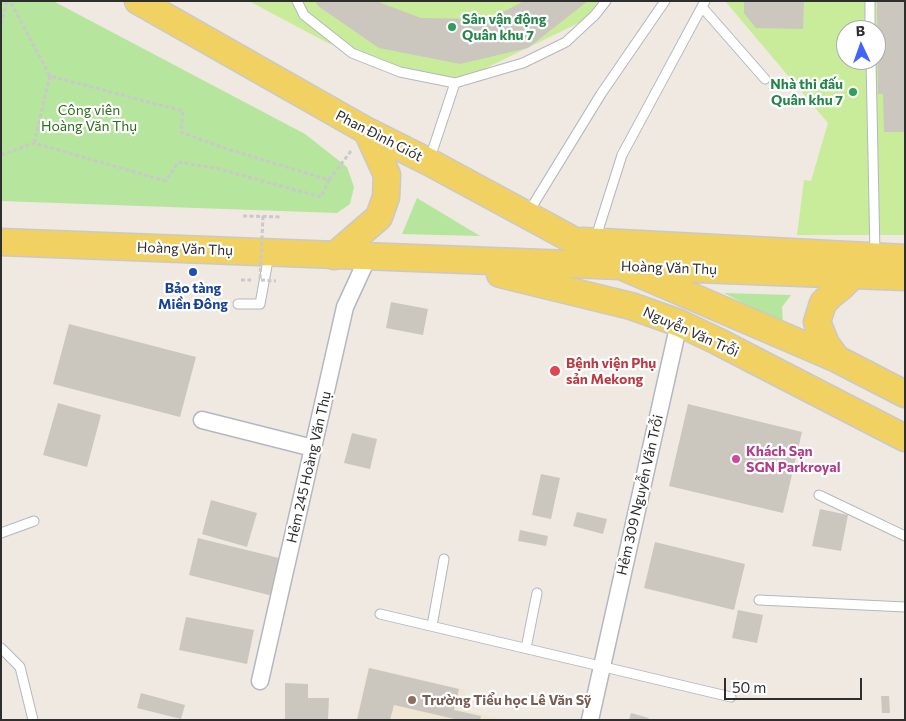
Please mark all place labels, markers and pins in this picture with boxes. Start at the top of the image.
place label: Sân vận động Quân khu 7 [462,11,546,44]
marker: Sân vận động Quân khu 7 [446,21,458,33]
place label: Nhà thi đấu Quân khu 7 [770,76,843,108]
marker: Nhà thi đấu Quân khu 7 [847,86,859,98]
marker: Bảo tàng Miền Đông [187,266,199,278]
place label: Bảo tàng Miền Đông [158,280,228,312]
place label: Bệnh viện Phụ sản Mekong [566,355,656,388]
marker: Bệnh viện Phụ sản Mekong [548,364,562,378]
place label: Khách Sạn SGN Parkroyal [746,443,840,476]
marker: Khách Sạn SGN Parkroyal [730,453,742,465]
place label: Trường Tiểu học Lê Văn Sỹ [422,692,591,708]
marker: Trường Tiểu học Lê Văn Sỹ [406,694,418,706]

